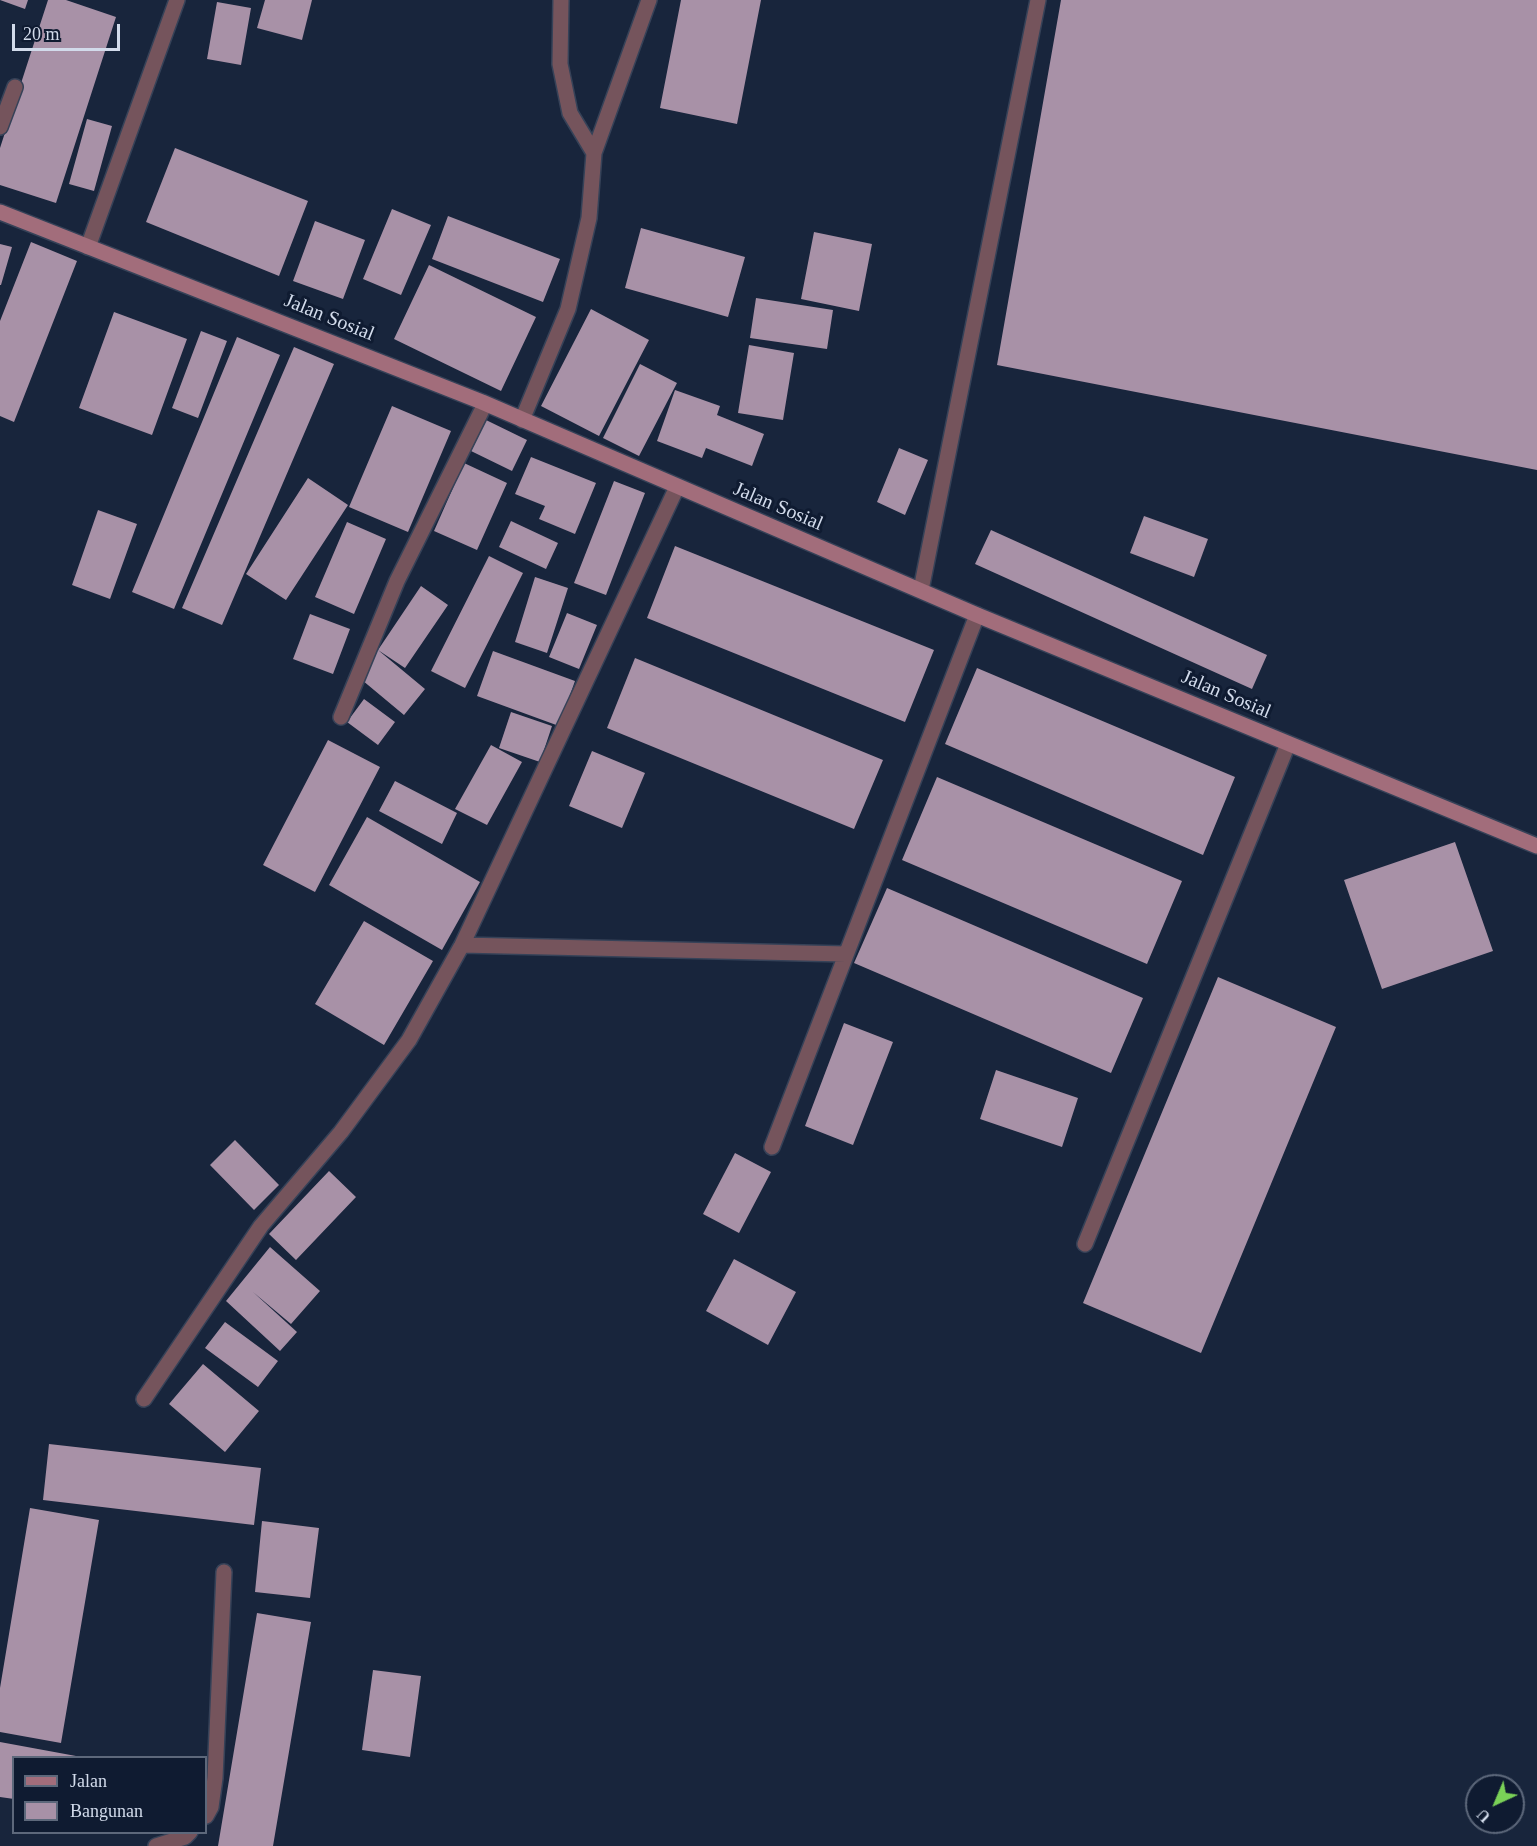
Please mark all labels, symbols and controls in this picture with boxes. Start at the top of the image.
scale bar [15,12,123,50]
text: 20 m [23,24,60,44]
street label: Jalan Sosial [280,289,378,347]
street label: Jalan Sosial [730,477,826,537]
street label: Jalan Sosial [1178,665,1274,725]
legend [12,1756,207,1834]
text: Jalan [70,1771,107,1791]
north arrow [1465,1774,1525,1834]
text: Bangunan [70,1801,143,1821]
text: U [1473,1806,1494,1826]

